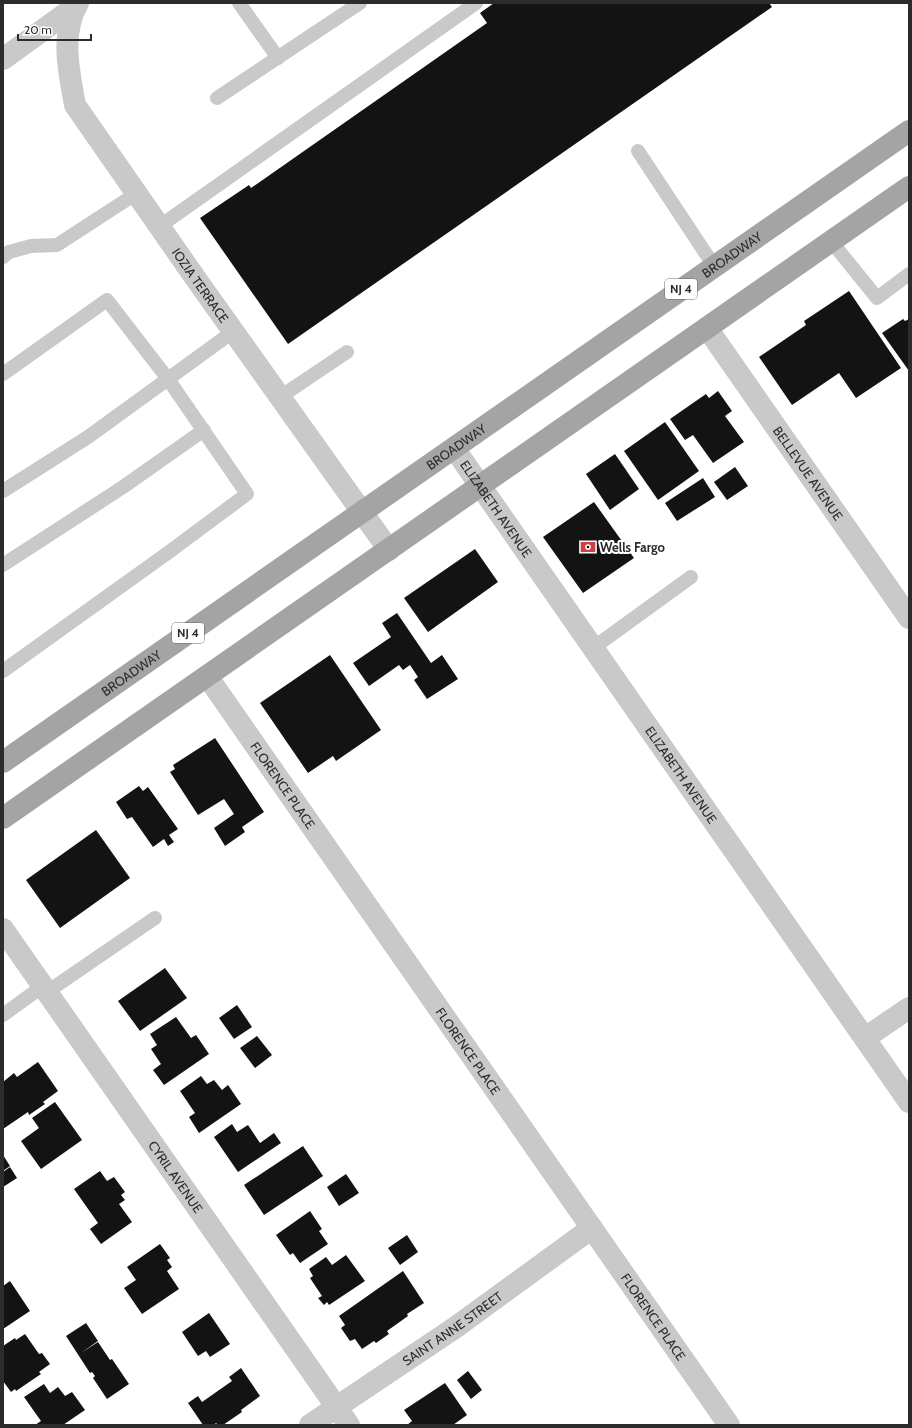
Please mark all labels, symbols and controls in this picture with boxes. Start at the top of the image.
scale bar [18,16,91,42]
text: 20 m [24,22,52,37]
street label: BROADWAY [699,228,765,281]
street label: IOZIA TERRACE [169,245,232,326]
road number: NJ 4 [665,279,697,299]
street label: BROADWAY [423,420,489,473]
street label: BELLEVUE AVENUE [770,423,846,523]
street label: ELIZABETH AVENUE [457,457,536,560]
bank icon: Wells Fargo [579,538,597,556]
place label: Wells Fargo [600,539,665,555]
road number: NJ 4 [172,623,204,643]
street label: BROADWAY [98,646,165,699]
street label: ELIZABETH AVENUE [642,723,721,826]
street label: FLORENCE PLACE [247,739,319,832]
street label: FLORENCE PLACE [432,1004,504,1098]
street label: CYRIL AVENUE [145,1138,206,1216]
street label: FLORENCE PLACE [618,1270,689,1363]
street label: SAINT ANNE STREET [399,1288,505,1369]

